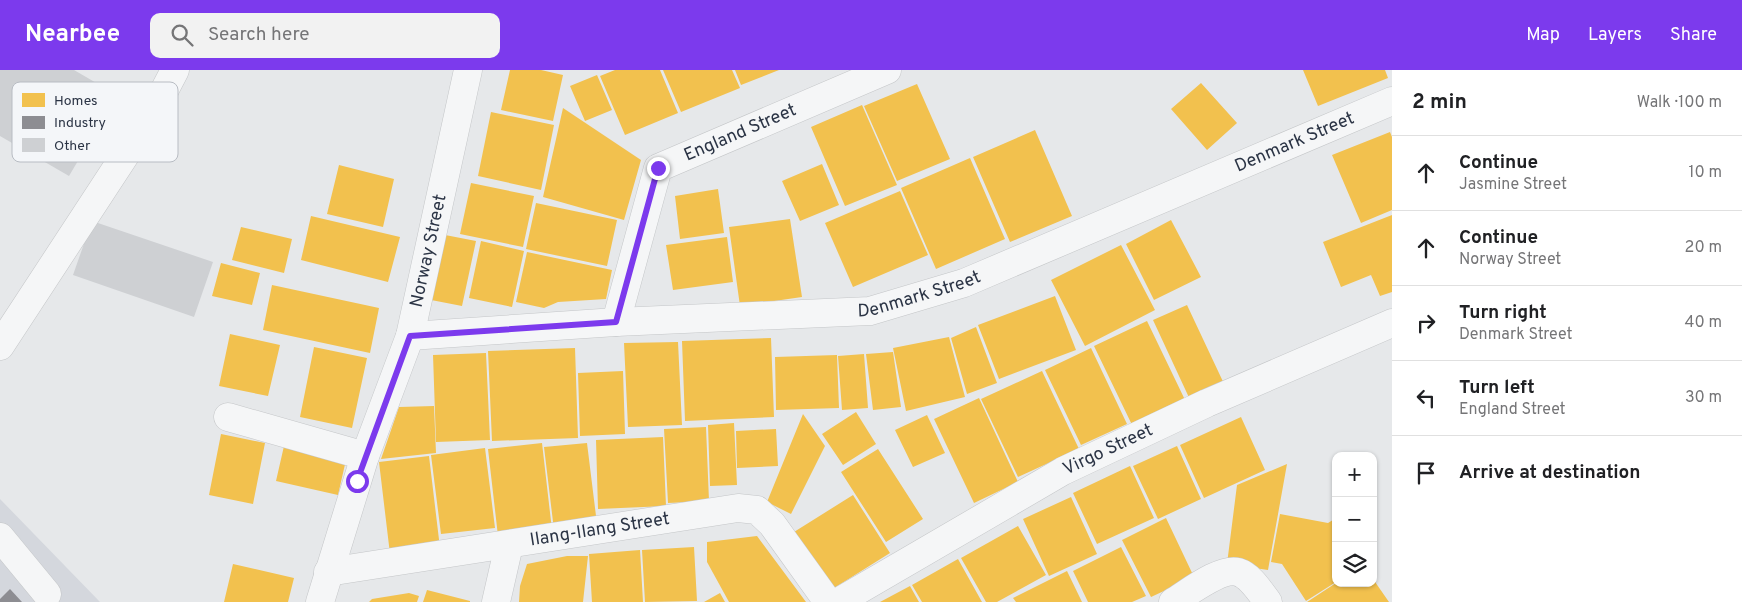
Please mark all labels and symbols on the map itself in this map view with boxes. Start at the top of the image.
legend [12,82,178,162]
text: Homes [54,93,98,110]
street label: England Street [680,99,800,167]
street label: Denmark Street [1231,107,1358,178]
text: Industry [54,115,106,132]
text: Other [54,138,91,155]
route end [647,157,670,180]
street label: Norway Street [405,192,452,310]
street label: Denmark Street [857,266,984,323]
street label: Virgo Street [1059,419,1157,481]
route start [346,470,369,493]
street label: Ilang-Ilang Street [528,507,671,552]

